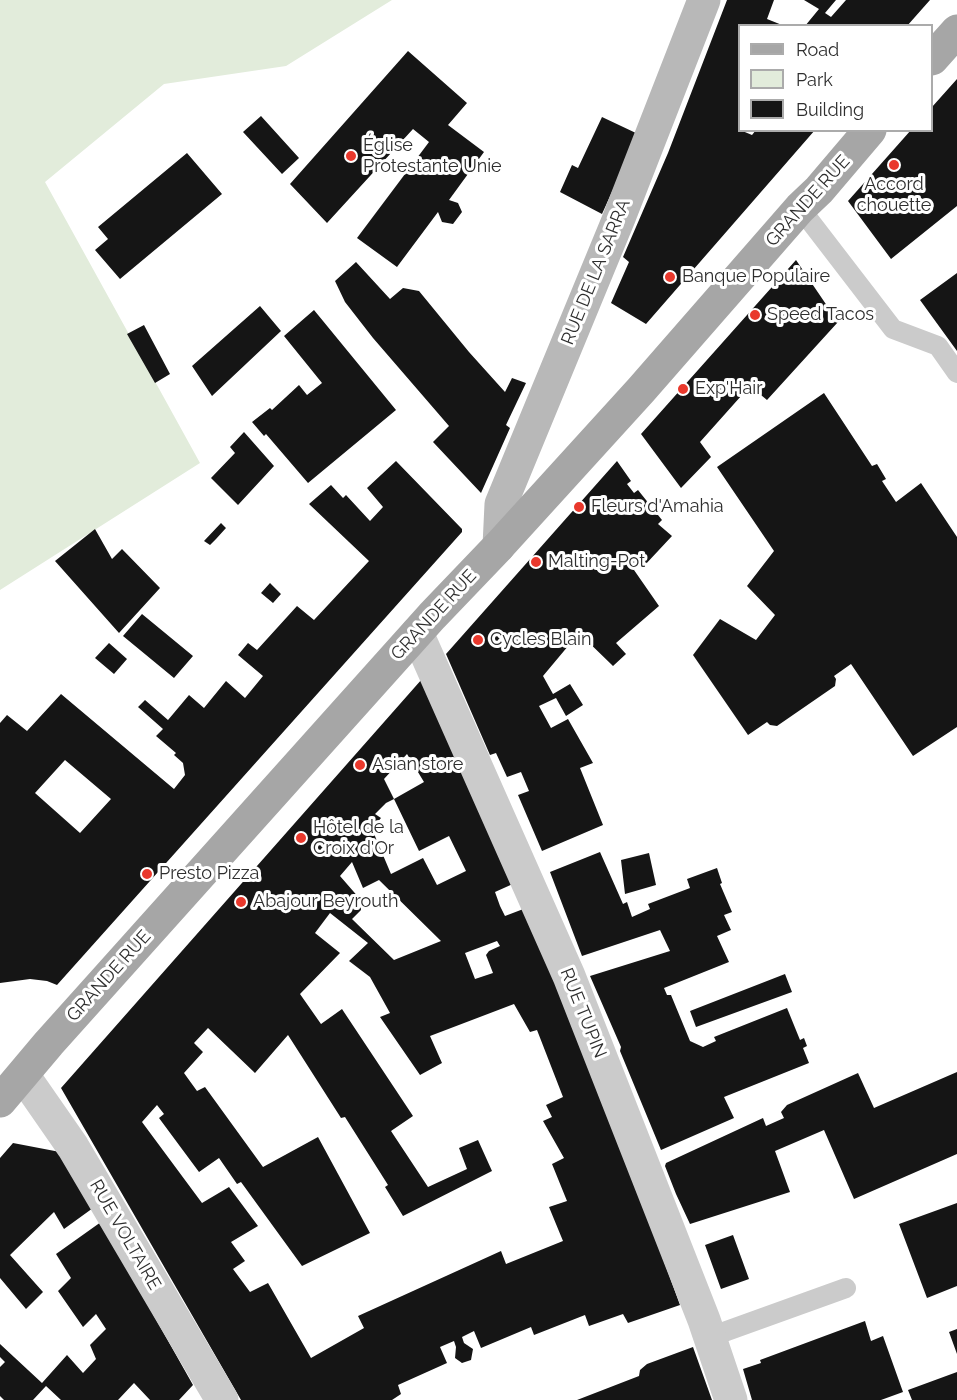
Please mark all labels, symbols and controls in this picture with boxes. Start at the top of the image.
legend [738,24,933,132]
text: Road [796,39,839,60]
text: Park [796,69,833,90]
text: Building [796,99,864,120]
place label: Église Protestante Unie [363,135,502,178]
marker: Église Protestante Unie [344,149,358,163]
street label: GRANDE RUE [761,151,855,251]
marker: Accord chouette [887,158,901,172]
place label: Accord chouette [857,174,931,216]
street label: RUE DE LA SARRA [557,196,635,348]
place label: Banque Populaire [682,266,830,288]
marker: Banque Populaire [663,270,677,284]
place label: Speed Tacos [767,304,874,326]
marker: Speed Tacos [748,308,762,322]
place label: Exp'Hair [695,378,763,400]
marker: Exp'Hair [676,382,690,396]
place label: Fleurs d'Amahia [591,496,724,518]
marker: Fleurs d'Amahia [572,500,586,514]
place label: Malting-Pot [548,551,645,573]
marker: Malting-Pot [529,555,543,569]
street label: GRANDE RUE [387,565,481,665]
place label: Cycles Blain [490,629,592,651]
marker: Cycles Blain [471,633,485,647]
place label: Asian store [372,754,463,776]
marker: Asian store [353,758,367,772]
place label: Hôtel de la Croix d'Or [313,817,404,860]
marker: Hôtel de la Croix d'Or [294,831,308,845]
place label: Presto Pizza [159,863,259,885]
marker: Presto Pizza [140,867,154,881]
place label: Abajour Beyrouth [253,891,398,913]
marker: Abajour Beyrouth [234,895,248,909]
street label: GRANDE RUE [62,926,156,1026]
street label: RUE TUPIN [555,965,611,1061]
street label: RUE VOLTAIRE [85,1176,165,1294]

